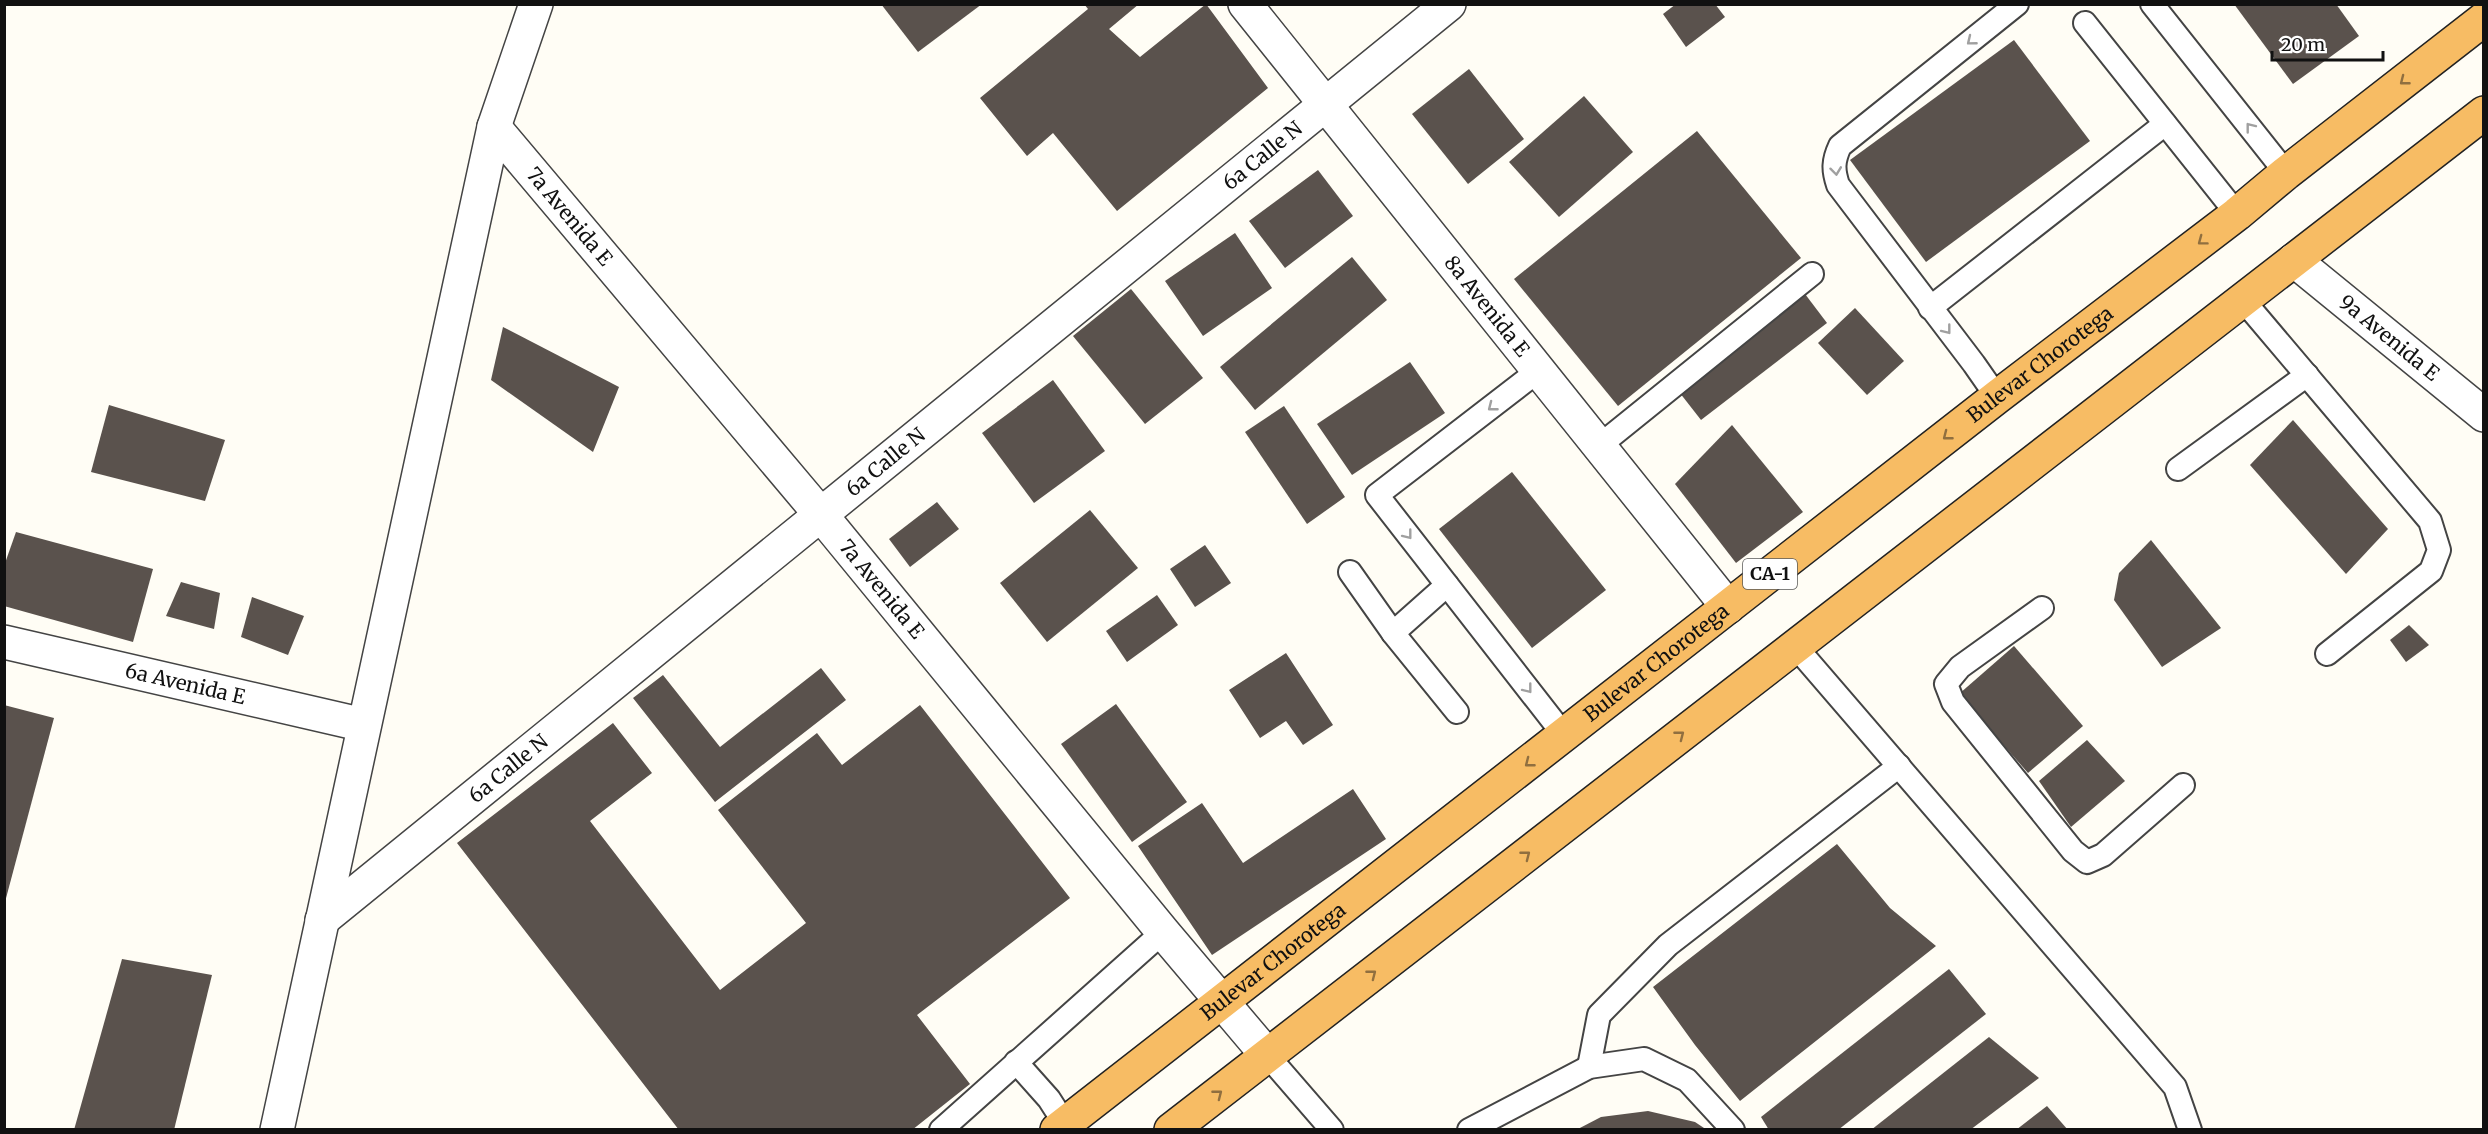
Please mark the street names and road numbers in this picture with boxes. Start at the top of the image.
street label: 6a Calle N [1217,115,1307,195]
street label: 7a Avenida E [521,162,618,271]
street label: 8a Avenida E [1439,250,1535,362]
street label: 9a Avenida E [2334,289,2445,386]
street label: Bulevar Chorotega [1962,300,2118,428]
street label: 6a Calle N [840,422,930,501]
street label: 7a Avenida E [834,534,930,643]
road number: CA-1 [1743,559,1797,589]
street label: Bulevar Chorotega [1578,598,1734,727]
street label: 6a Avenida E [123,657,248,709]
street label: 6a Calle N [463,728,553,808]
street label: Bulevar Chorotega [1195,897,1350,1025]

